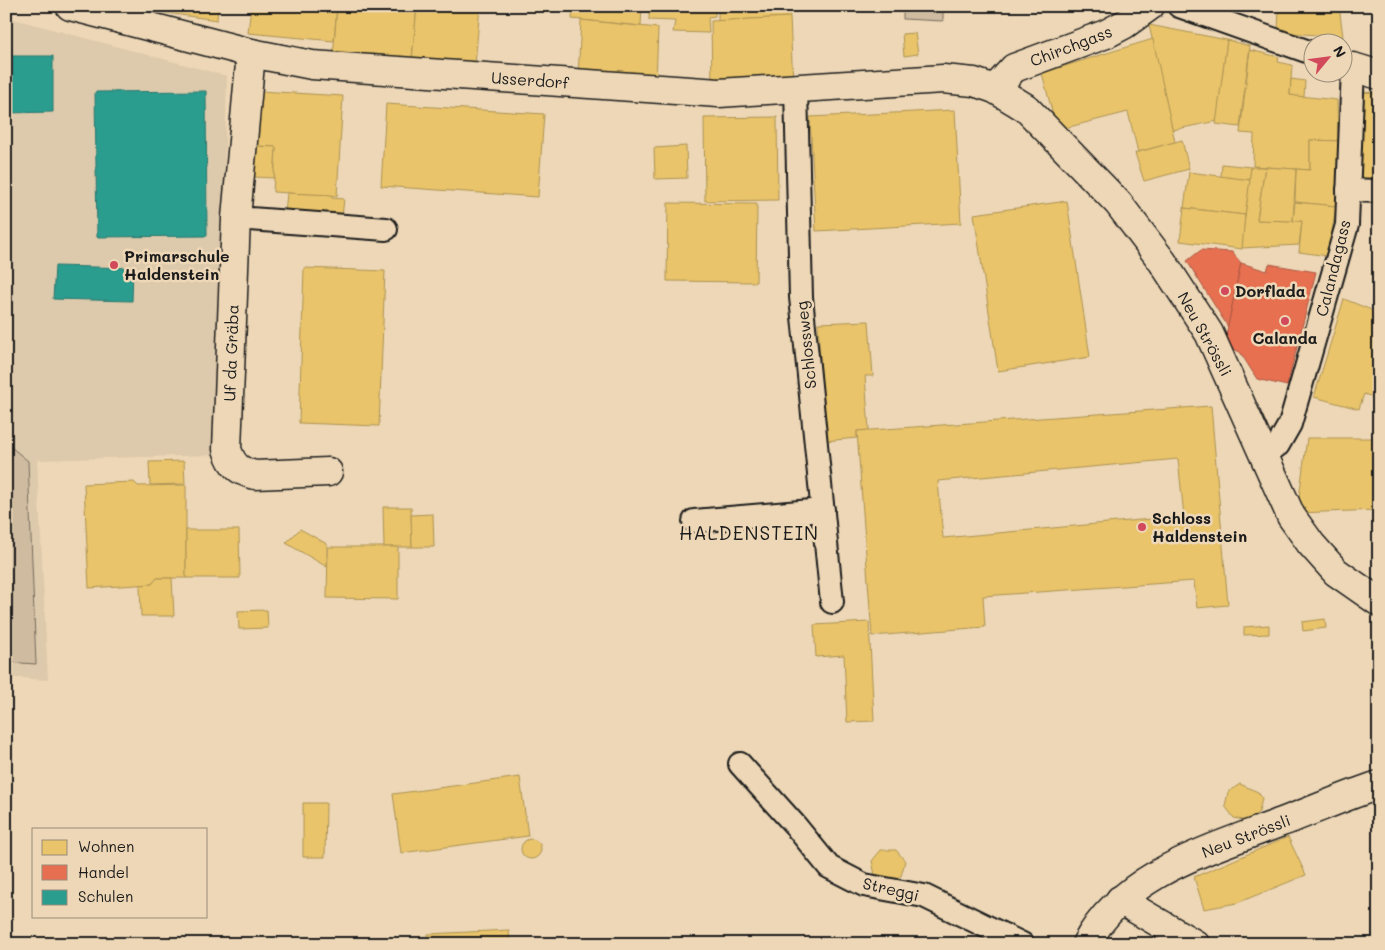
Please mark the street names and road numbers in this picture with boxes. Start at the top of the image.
street label: Chirchgass [1027,20,1115,71]
street label: Usserdorf [490,66,570,93]
street label: Calandagass [1310,217,1355,319]
street label: Neu Strössli [1174,288,1237,380]
street label: Schlossweg [790,300,821,390]
street label: Uf da Gräba [218,304,243,402]
street label: Neu Strössli [1198,809,1293,862]
street label: Streggi [861,872,921,905]

